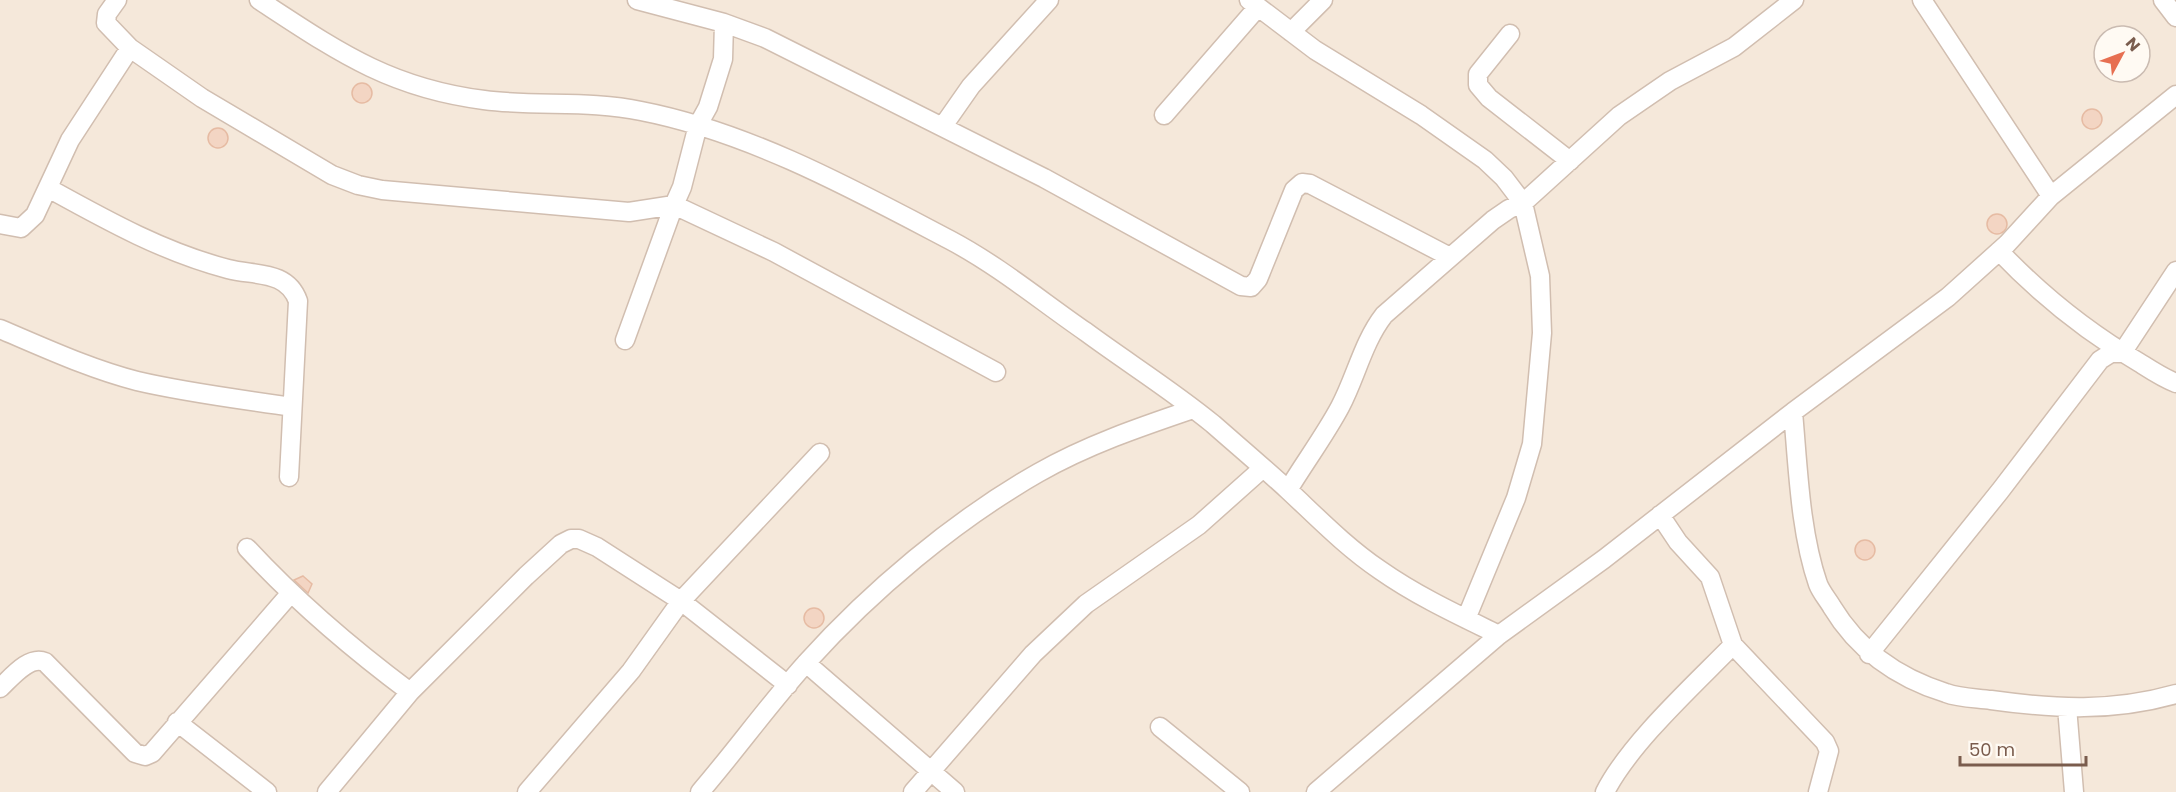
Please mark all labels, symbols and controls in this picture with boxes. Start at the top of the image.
north arrow [2092,24,2152,84]
text: N [2120,32,2146,57]
scale bar [1960,729,2086,767]
text: 50 m [1969,737,2015,762]

